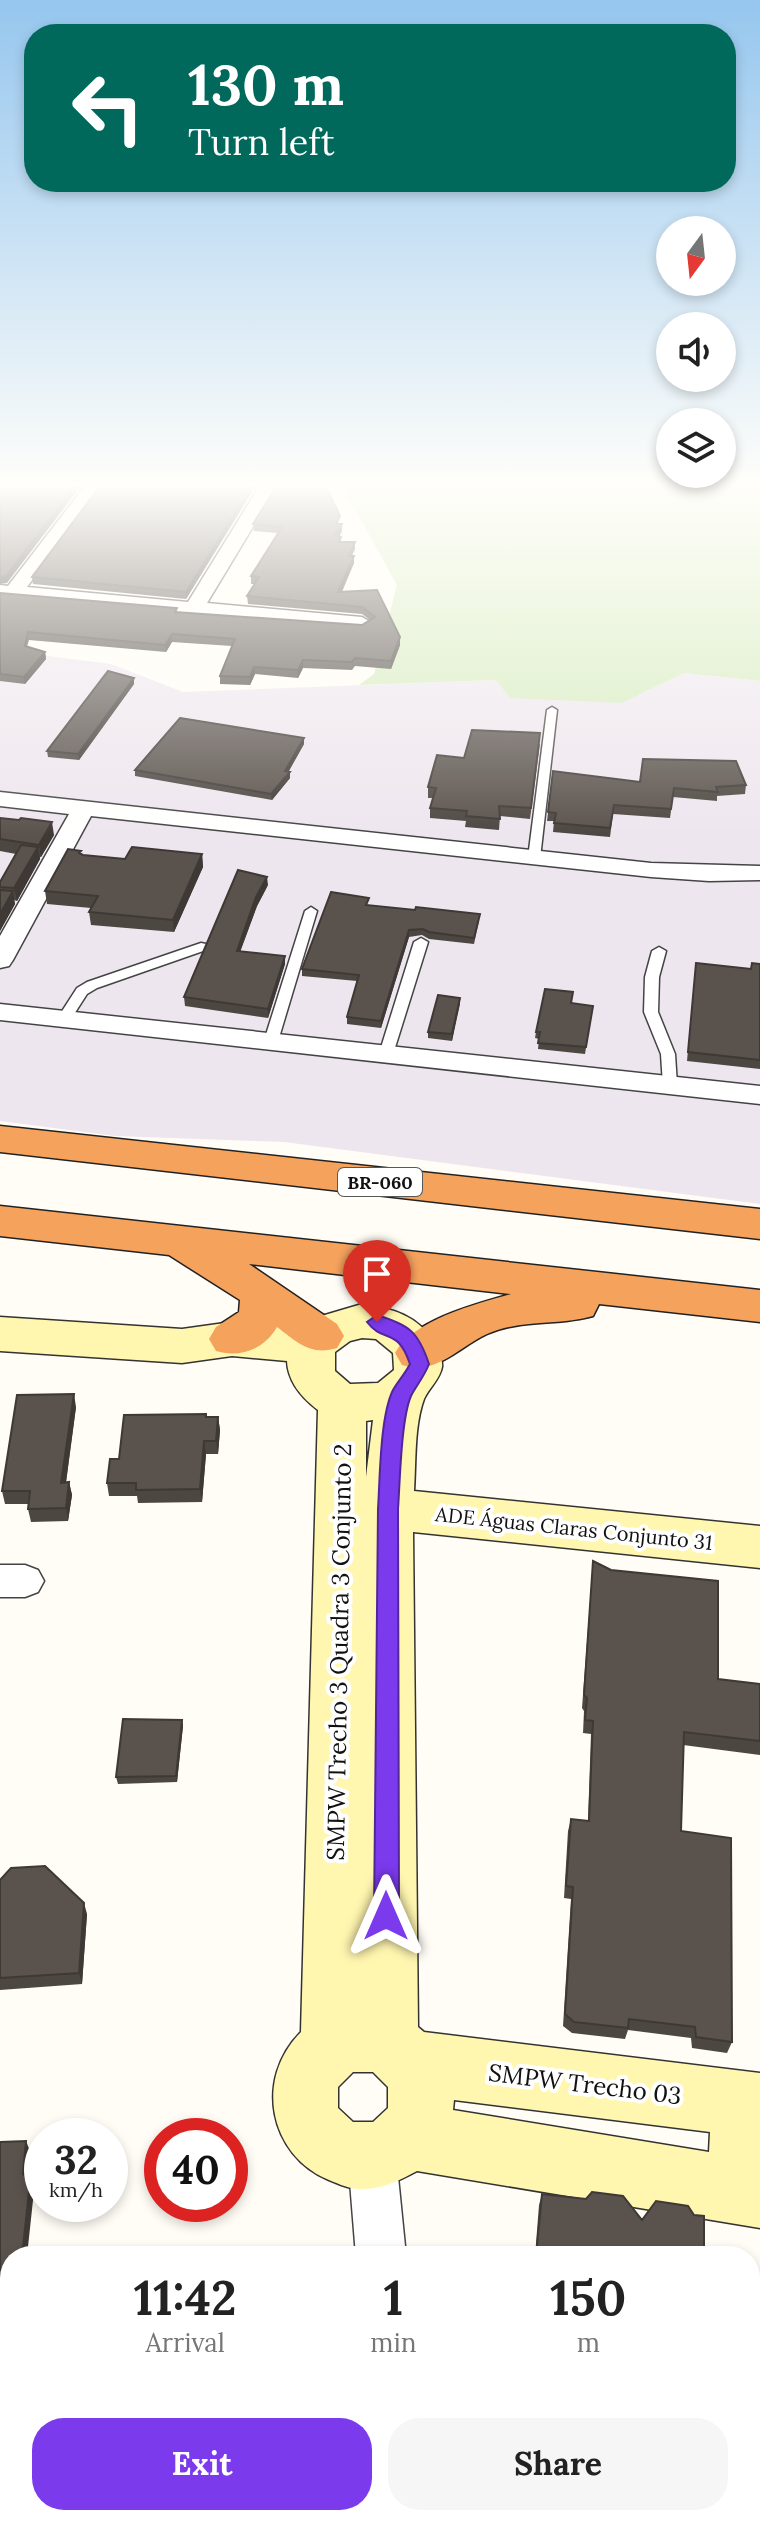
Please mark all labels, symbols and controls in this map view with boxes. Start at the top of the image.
text: 130 m [188,49,344,120]
icon: left [56,56,160,160]
text: Turn left [188,119,335,165]
north arrow [656,216,736,296]
map controls [656,216,736,488]
button: sound [656,312,736,392]
button: layers [656,408,736,488]
road number: BR-060 [338,1168,422,1196]
pin [343,1240,411,1322]
icon: arrive [355,1252,399,1296]
street label: SMPW Trecho 3 Quadra 3 Conjunto 2 [320,1443,358,1861]
street label: ADE Águas Claras Conjunto 31 [433,1501,714,1555]
position arrow [344,1874,428,1958]
street label: SMPW Trecho 03 [487,2057,683,2111]
speed limit sign: 40 [144,2118,248,2222]
text: 32 [54,2134,98,2185]
text: km/h [49,2177,103,2202]
text: 11:42 [134,2267,237,2328]
text: 1 [384,2267,403,2328]
text: 150 [550,2267,626,2328]
text: Arrival [145,2326,225,2359]
text: min [370,2326,417,2359]
text: m [577,2326,600,2359]
button: Exit [32,2418,372,2510]
button: Share [388,2418,728,2510]

